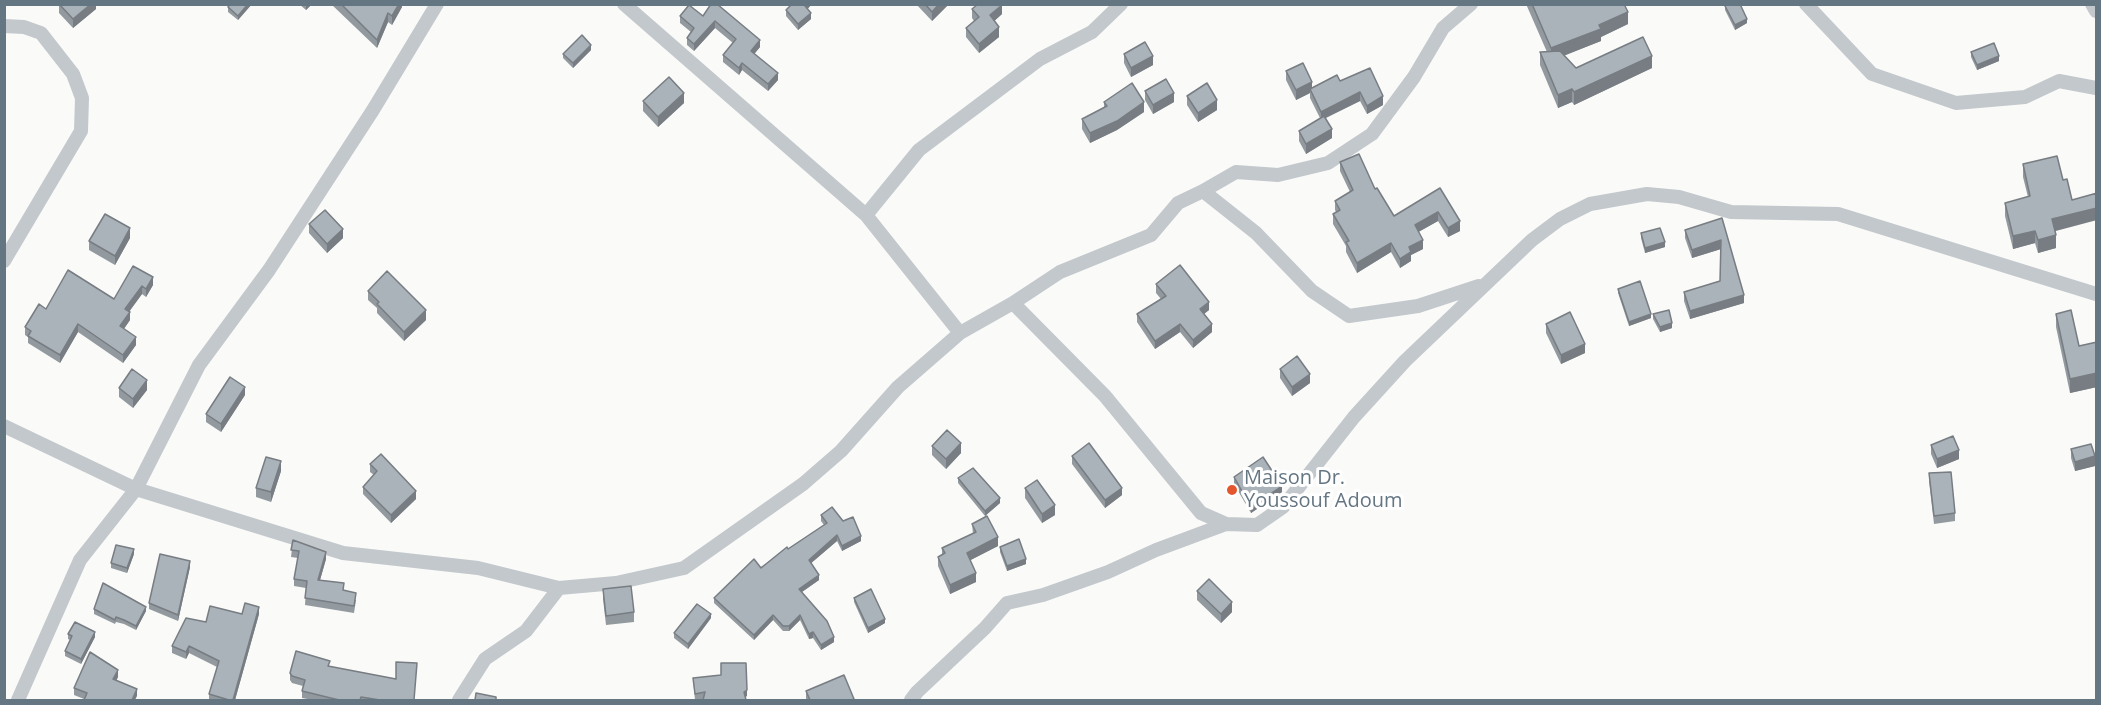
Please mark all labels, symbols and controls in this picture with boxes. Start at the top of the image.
place label: Maison Dr. Youssouf Adoum [1244,466,1402,513]
marker: Maison Dr. Youssouf Adoum [1225,483,1239,497]

